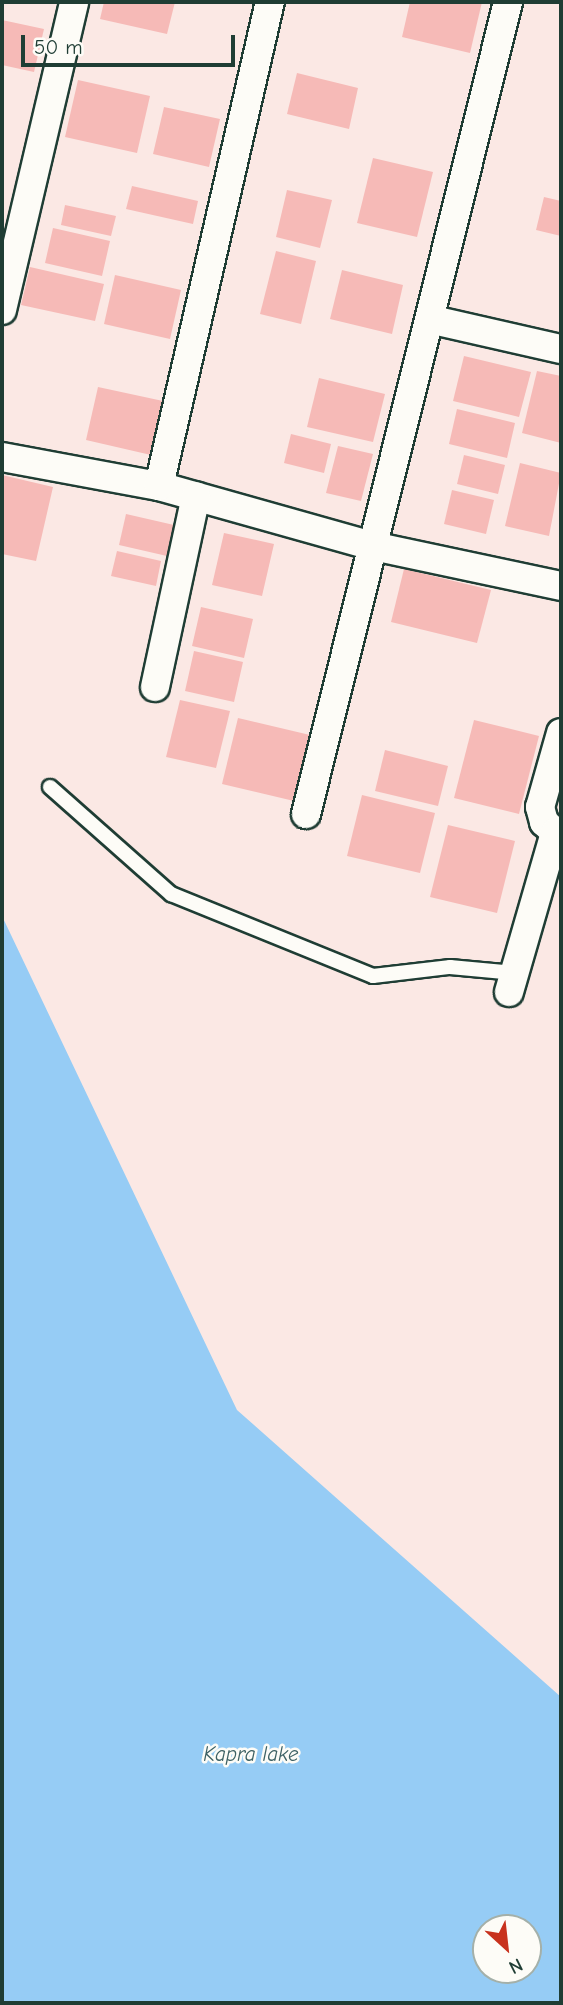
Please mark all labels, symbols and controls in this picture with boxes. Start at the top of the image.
scale bar [24,21,238,65]
text: 50 m [34,35,83,59]
water label: Kapra lake [203,1741,299,1767]
north arrow [472,1914,542,1984]
text: N [505,1953,526,1979]

